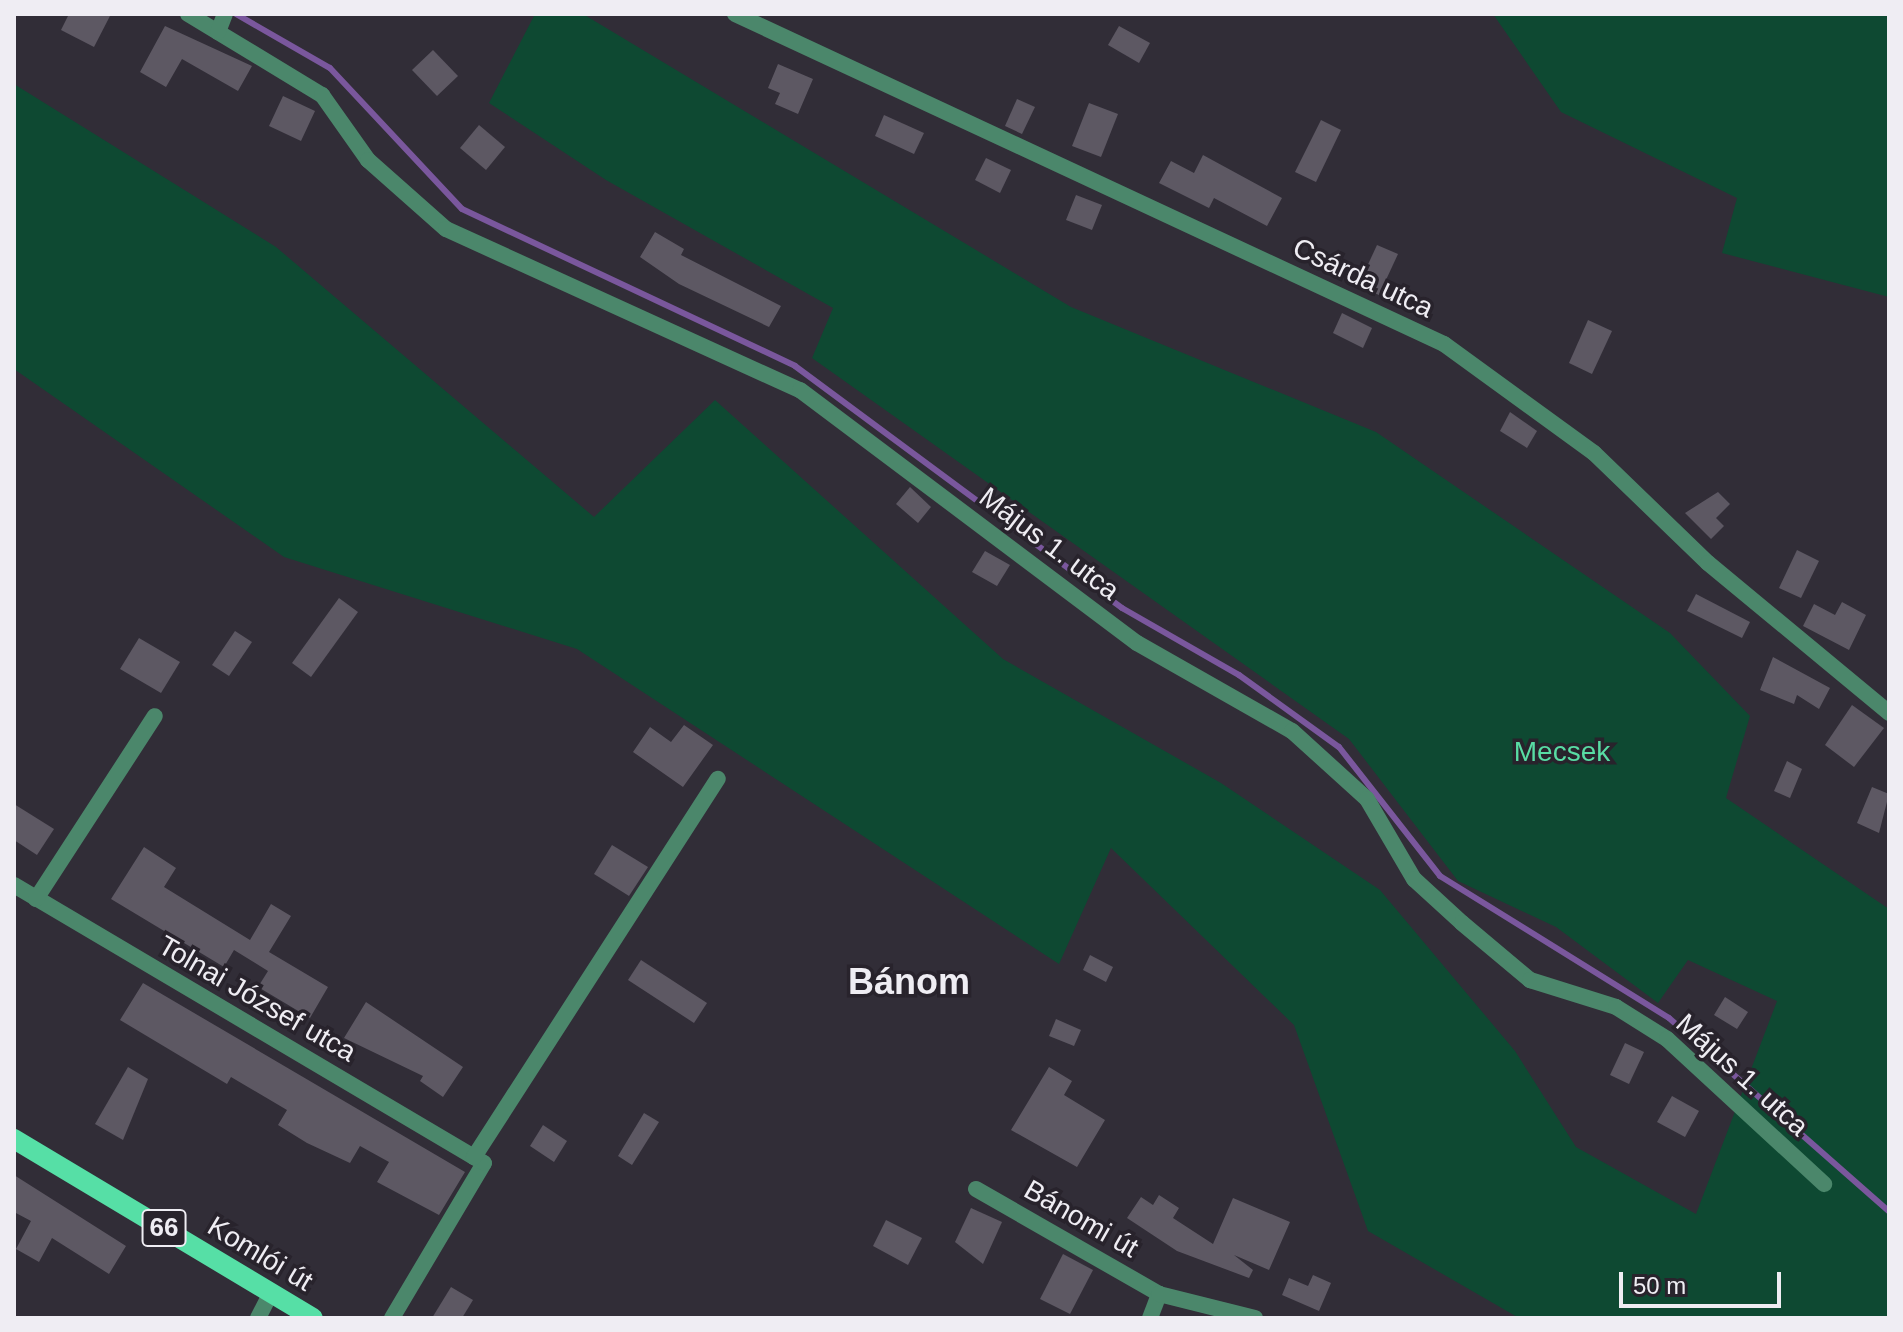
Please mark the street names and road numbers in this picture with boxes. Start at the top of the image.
street label: Csárda utca [1287,231,1439,325]
street label: Május 1. utca [972,480,1126,608]
street label: Tolnai József utca [152,929,362,1069]
street label: Május 1. utca [1669,1007,1815,1143]
street label: Bánomi út [1018,1173,1144,1265]
road number: 66 [140,1206,188,1250]
street label: Komlói út [201,1210,319,1298]

